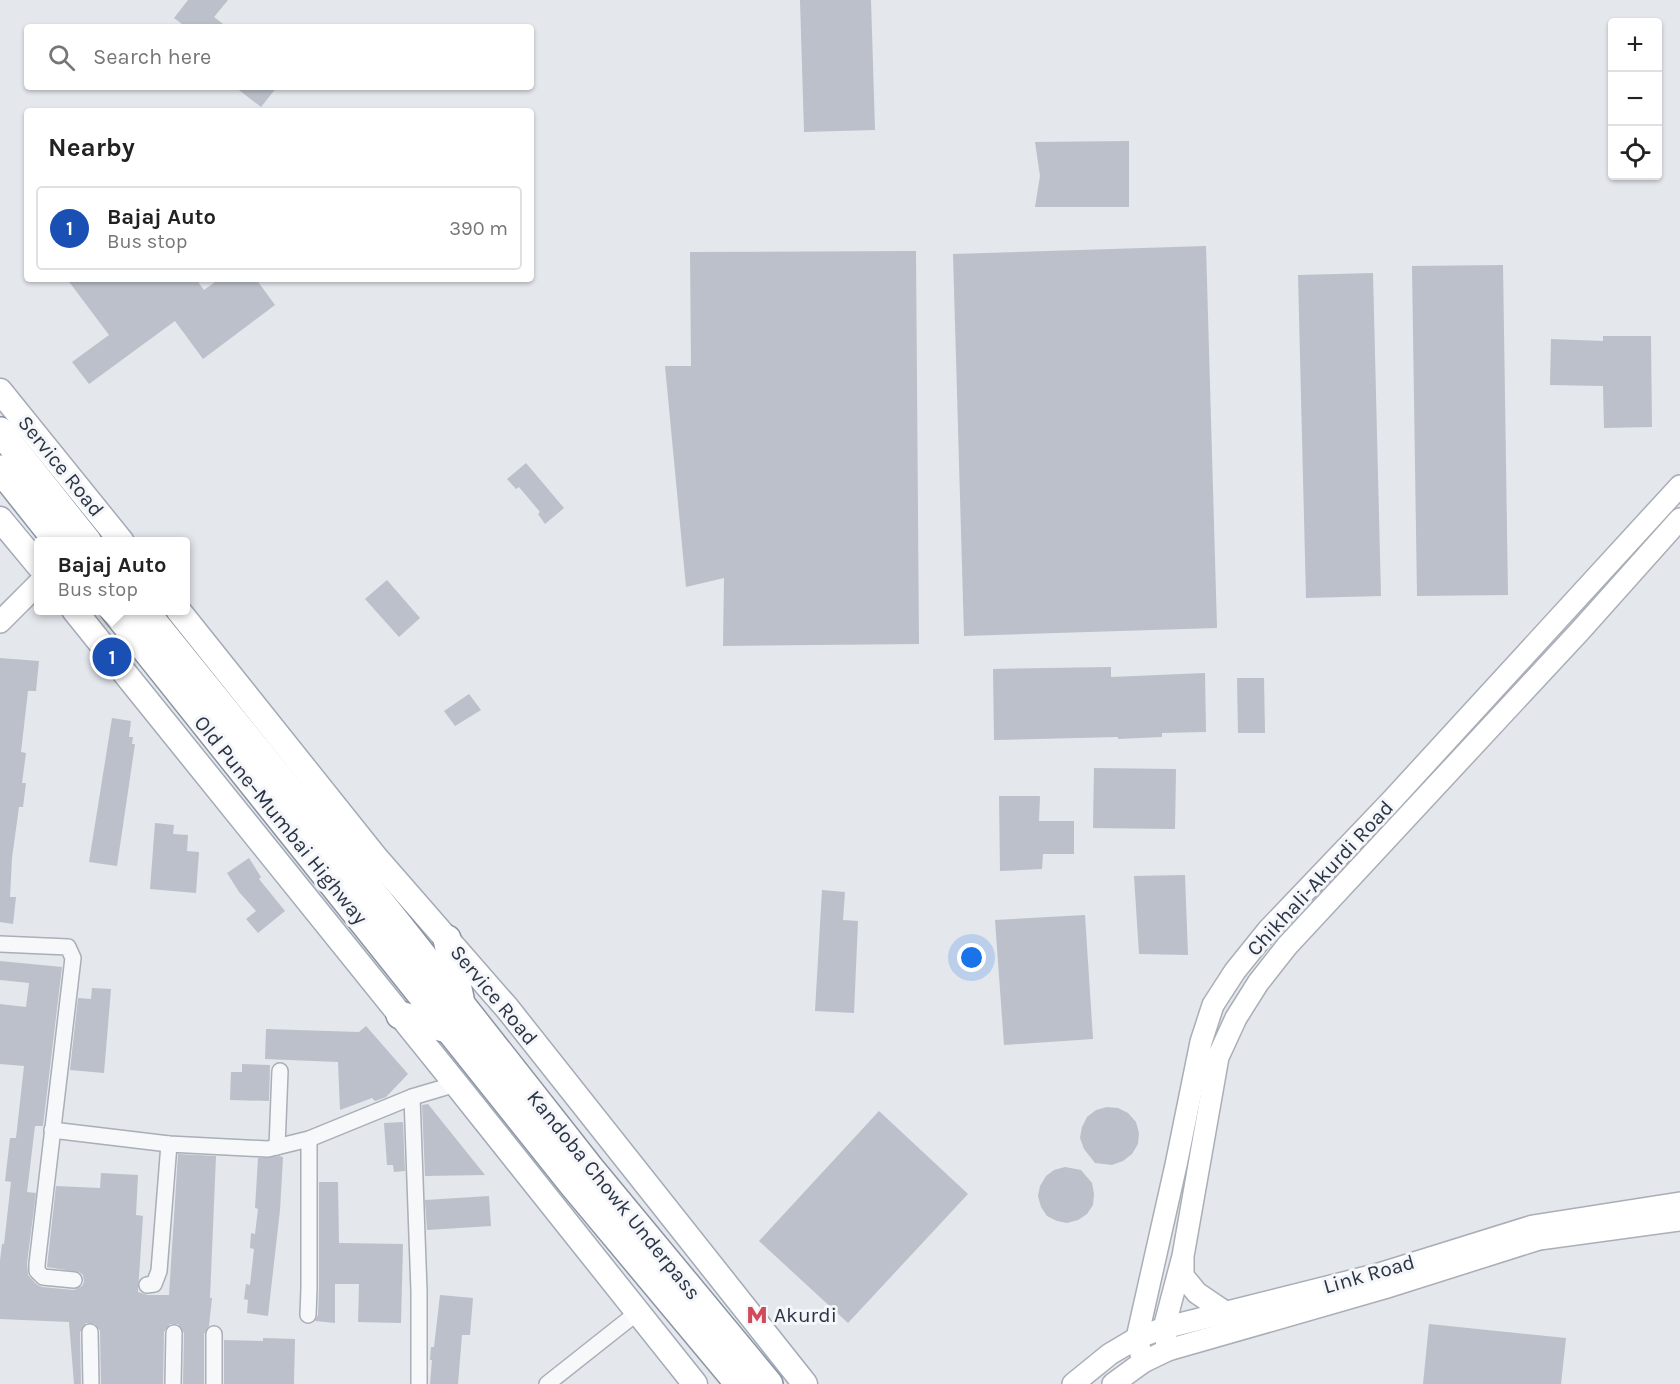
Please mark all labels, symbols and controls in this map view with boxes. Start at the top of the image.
map controls [1608,18,1662,180]
button: + [1608,18,1662,72]
search box [24,24,534,90]
icon: search [45,41,78,74]
text: Search here [93,44,211,70]
button: − [1608,72,1662,126]
button: locate [1608,126,1662,180]
text: Nearby [48,132,135,163]
text: Bajaj Auto [107,204,216,230]
text: 1 [66,217,73,240]
text: 390 m [449,217,508,240]
text: Bus stop [107,230,187,253]
street label: Service Road [13,411,109,521]
popup [34,537,190,615]
text: Bajaj Auto [58,552,167,578]
text: Bus stop [58,578,138,601]
pin: 1 [92,634,132,680]
street label: Old Pune–Mumbai Highway [189,711,373,929]
street label: Chikhali-Akurdi Road [1242,795,1398,961]
street label: Service Road [445,940,543,1050]
your location [957,943,986,972]
street label: Kandoba Chowk Underpass [522,1086,706,1304]
street label: Link Road [1321,1250,1417,1298]
metro station icon: Akurdi [745,1303,769,1327]
place label: Akurdi [774,1303,837,1327]

